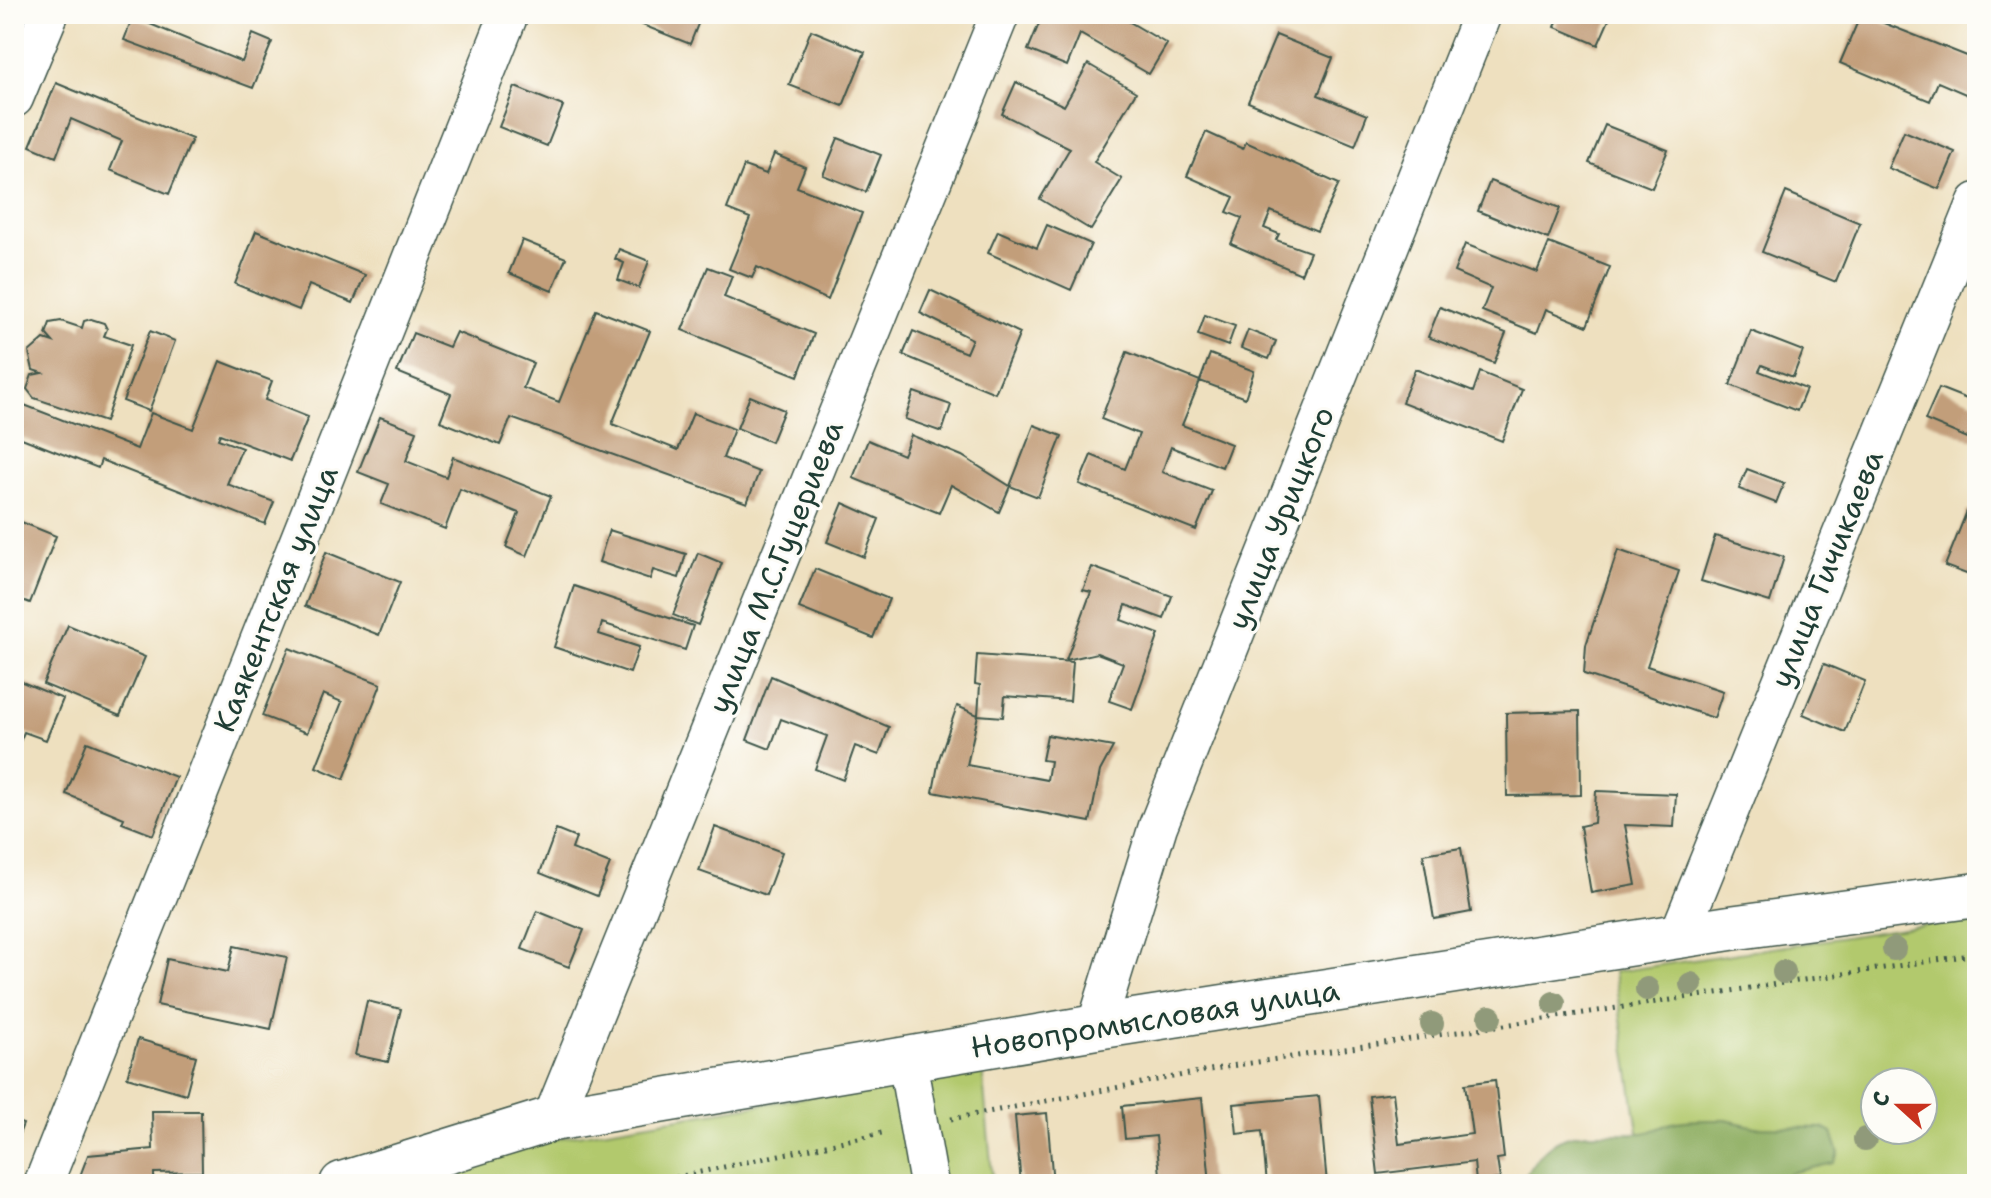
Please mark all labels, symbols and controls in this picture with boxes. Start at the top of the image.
street label: улица Урицкого [1217,400,1344,635]
street label: улица М.С.Гуцериева [698,414,853,719]
street label: улица Гичикаева [1760,444,1893,694]
street label: Каякентская улица [203,459,348,738]
street label: Новопромысловая улица [968,969,1342,1068]
north arrow [1859,1066,1939,1146]
text: С [1865,1088,1897,1111]

